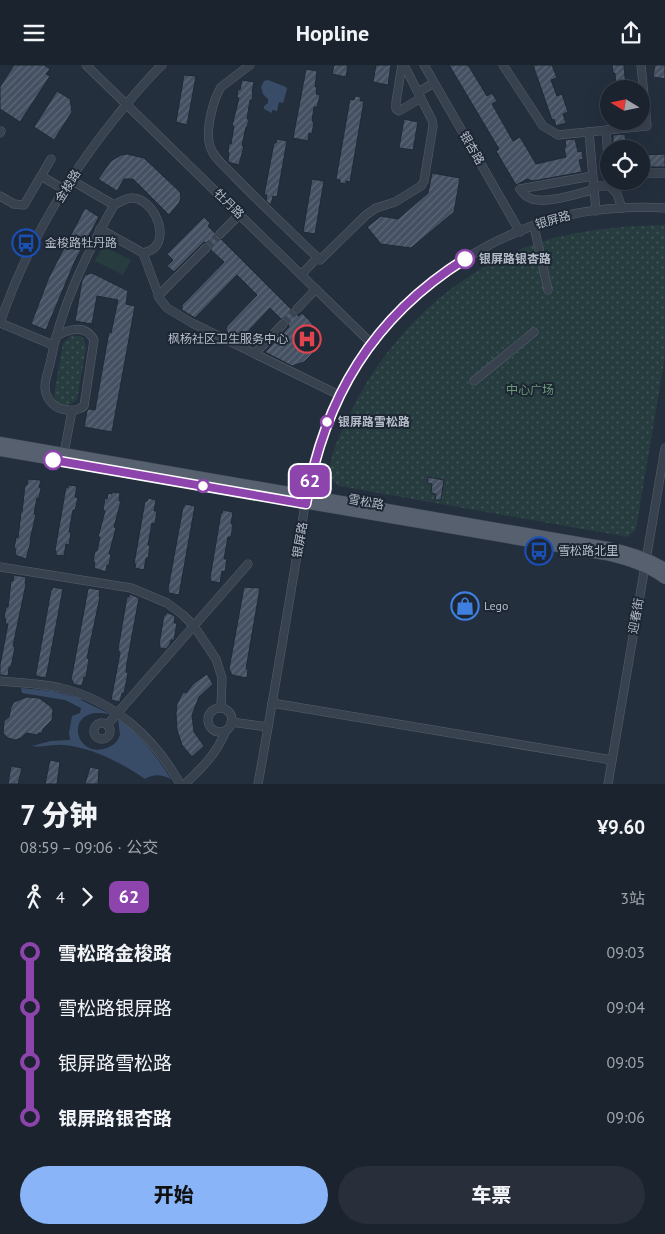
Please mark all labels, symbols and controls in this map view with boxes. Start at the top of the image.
icon: menu [20,19,48,47]
text: Hopline [296,19,369,47]
icon: share [617,19,645,47]
north arrow [600,80,650,130]
map controls [600,80,650,190]
street label: 银杏路 [457,128,488,167]
button: locate [600,140,650,190]
street label: 金梭路 [52,166,83,205]
street label: 牡丹路 [211,186,248,222]
street label: 银屏路 [533,207,572,232]
bus stop icon: 金梭路牡丹路 [11,228,41,258]
place label: 金梭路牡丹路 [45,235,117,250]
marker: 银屏路银杏路 [455,249,475,269]
place label: 银屏路银杏路 [479,251,551,266]
hospital icon: 枫杨社区卫生服务中心 [292,324,322,354]
place label: 枫杨社区卫生服务中心 [168,331,288,346]
park label: 中心广场 [506,382,554,397]
place label: 银屏路雪松路 [338,414,410,429]
marker: 银屏路雪松路 [320,415,334,429]
unlabelled marker [43,450,63,470]
line badge: 62 [288,465,332,497]
text: 62 [300,469,320,492]
unlabelled marker [196,479,210,493]
street label: 雪松路 [347,491,385,512]
street label: 银屏路 [289,521,310,559]
bus stop icon: 雪松路北里 [524,536,554,566]
place label: 雪松路北里 [558,543,618,558]
shop icon: Lego [450,591,480,621]
street label: 迎春街 [625,597,646,635]
place label: Lego [484,598,508,613]
text: 7 分钟 [20,796,97,833]
text: ¥9.60 [597,815,645,839]
text: 08:59 – 09:06 · 公交 [20,837,158,857]
icon: walk [20,883,48,911]
icon: forward [73,883,101,911]
text: 62 [119,885,139,908]
text: 4 [56,887,65,907]
text: 3站 [620,888,645,908]
text: 雪松路金梭路 [58,941,172,965]
text: 09:03 [607,942,645,962]
text: 雪松路银屏路 [58,996,172,1020]
text: 09:04 [607,997,645,1017]
text: 银屏路雪松路 [58,1051,172,1075]
text: 09:05 [607,1052,645,1072]
text: 银屏路银杏路 [58,1106,172,1130]
text: 09:06 [607,1107,645,1127]
button: 开始 [20,1166,328,1224]
button: 车票 [338,1166,645,1224]

